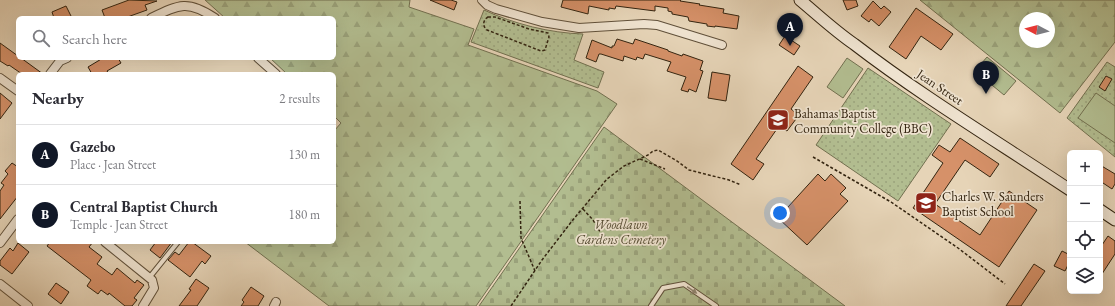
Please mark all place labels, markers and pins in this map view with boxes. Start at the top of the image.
pin: A [777,13,803,46]
pin: B [973,61,999,94]
place label: Bahamas Baptist Community College (BBC) [794,105,932,137]
school or university icon: Bahamas Baptist Community College (BBC) [765,107,791,133]
place label: Charles W. Saunders Baptist School [942,188,1044,220]
school or university icon: Charles W. Saunders Baptist School [913,190,939,216]

